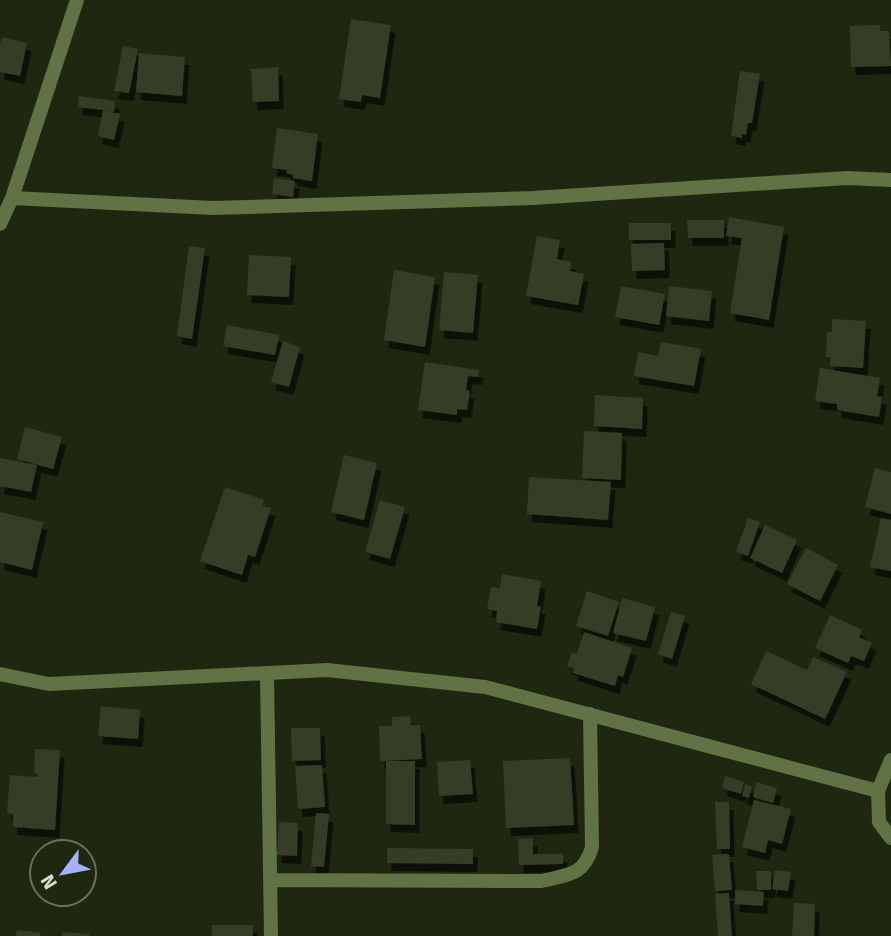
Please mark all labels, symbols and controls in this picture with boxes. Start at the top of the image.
north arrow [28,838,98,908]
text: N [36,870,62,893]

